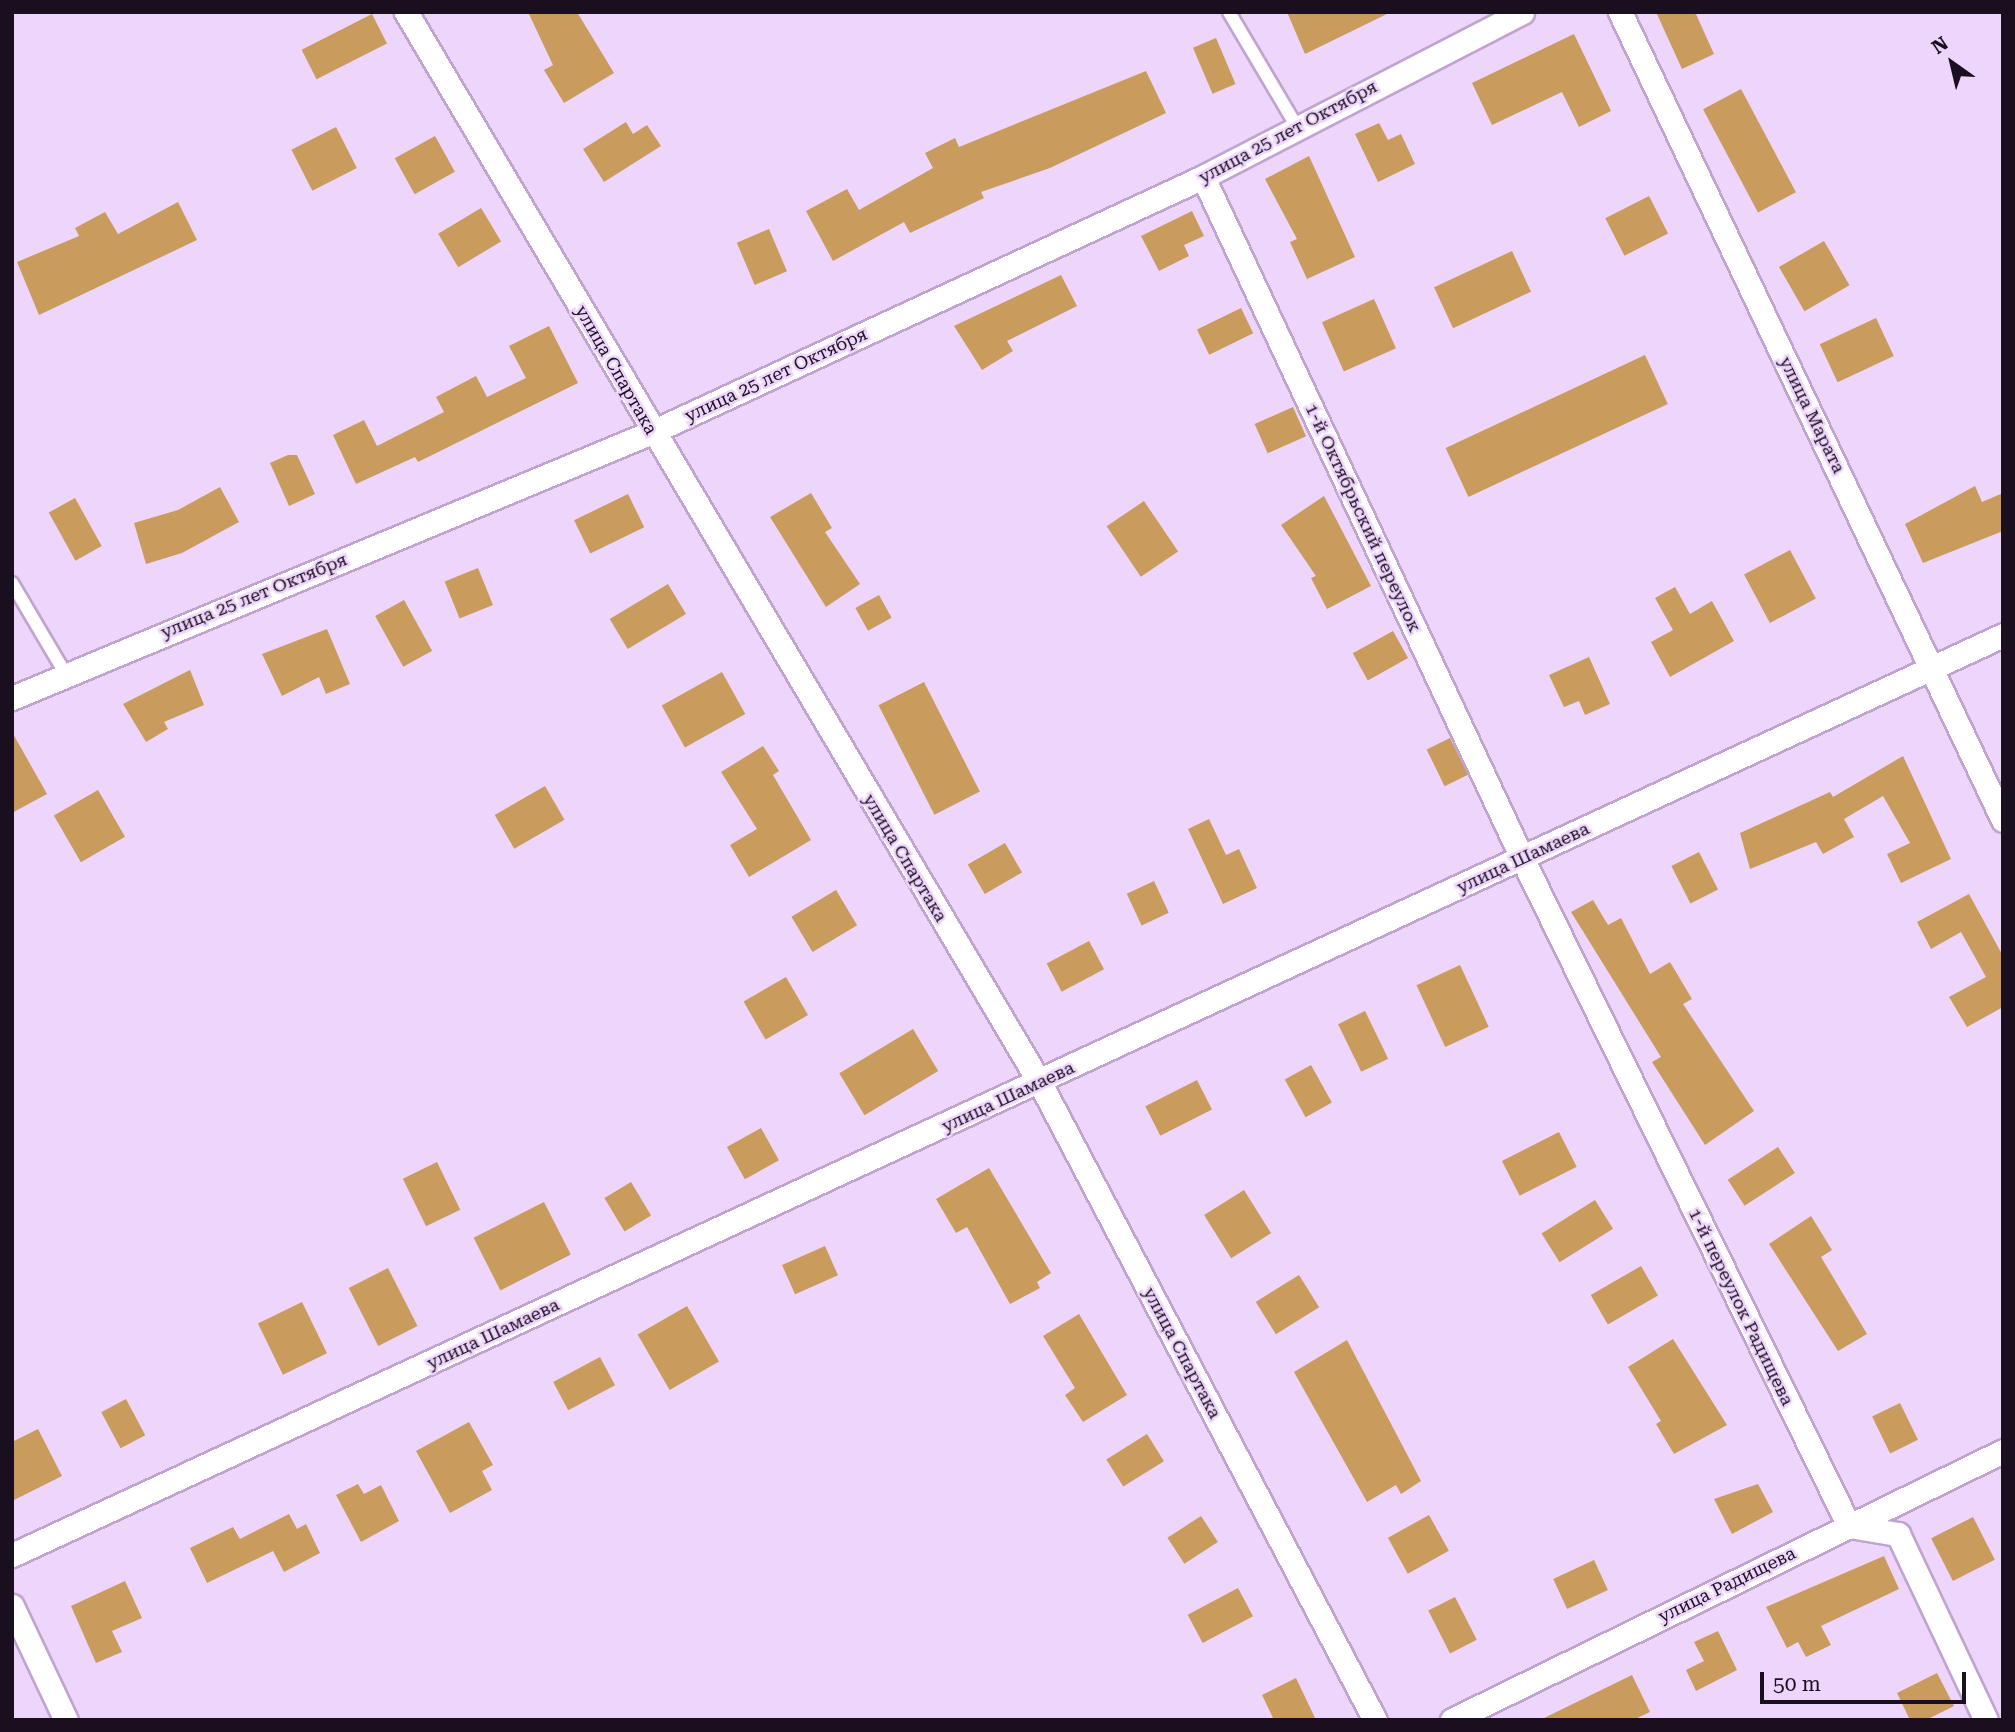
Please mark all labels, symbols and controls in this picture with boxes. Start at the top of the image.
north arrow [1917,28,1987,98]
text: N [1927,32,1952,59]
street label: улица 25 лет Октября [1195,76,1381,188]
street label: улица Спартака [570,302,662,438]
street label: улица 25 лет Октября [681,323,871,427]
street label: улица Марата [1774,353,1850,477]
street label: 1-й Октябрьский переулок [1300,400,1426,636]
street label: улица 25 лет Октября [158,549,350,643]
street label: улица Спартака [858,790,952,926]
street label: улица Шамаева [1453,818,1593,898]
street label: улица Шамаева [938,1057,1078,1137]
street label: 1-й переулок Радищева [1684,1205,1798,1409]
street label: улица Спартака [1138,1284,1226,1422]
street label: улица Шамаева [423,1294,563,1374]
street label: улица Радищева [1655,1542,1799,1628]
scale bar [1763,1658,1969,1702]
text: 50 m [1773,1672,1821,1696]

